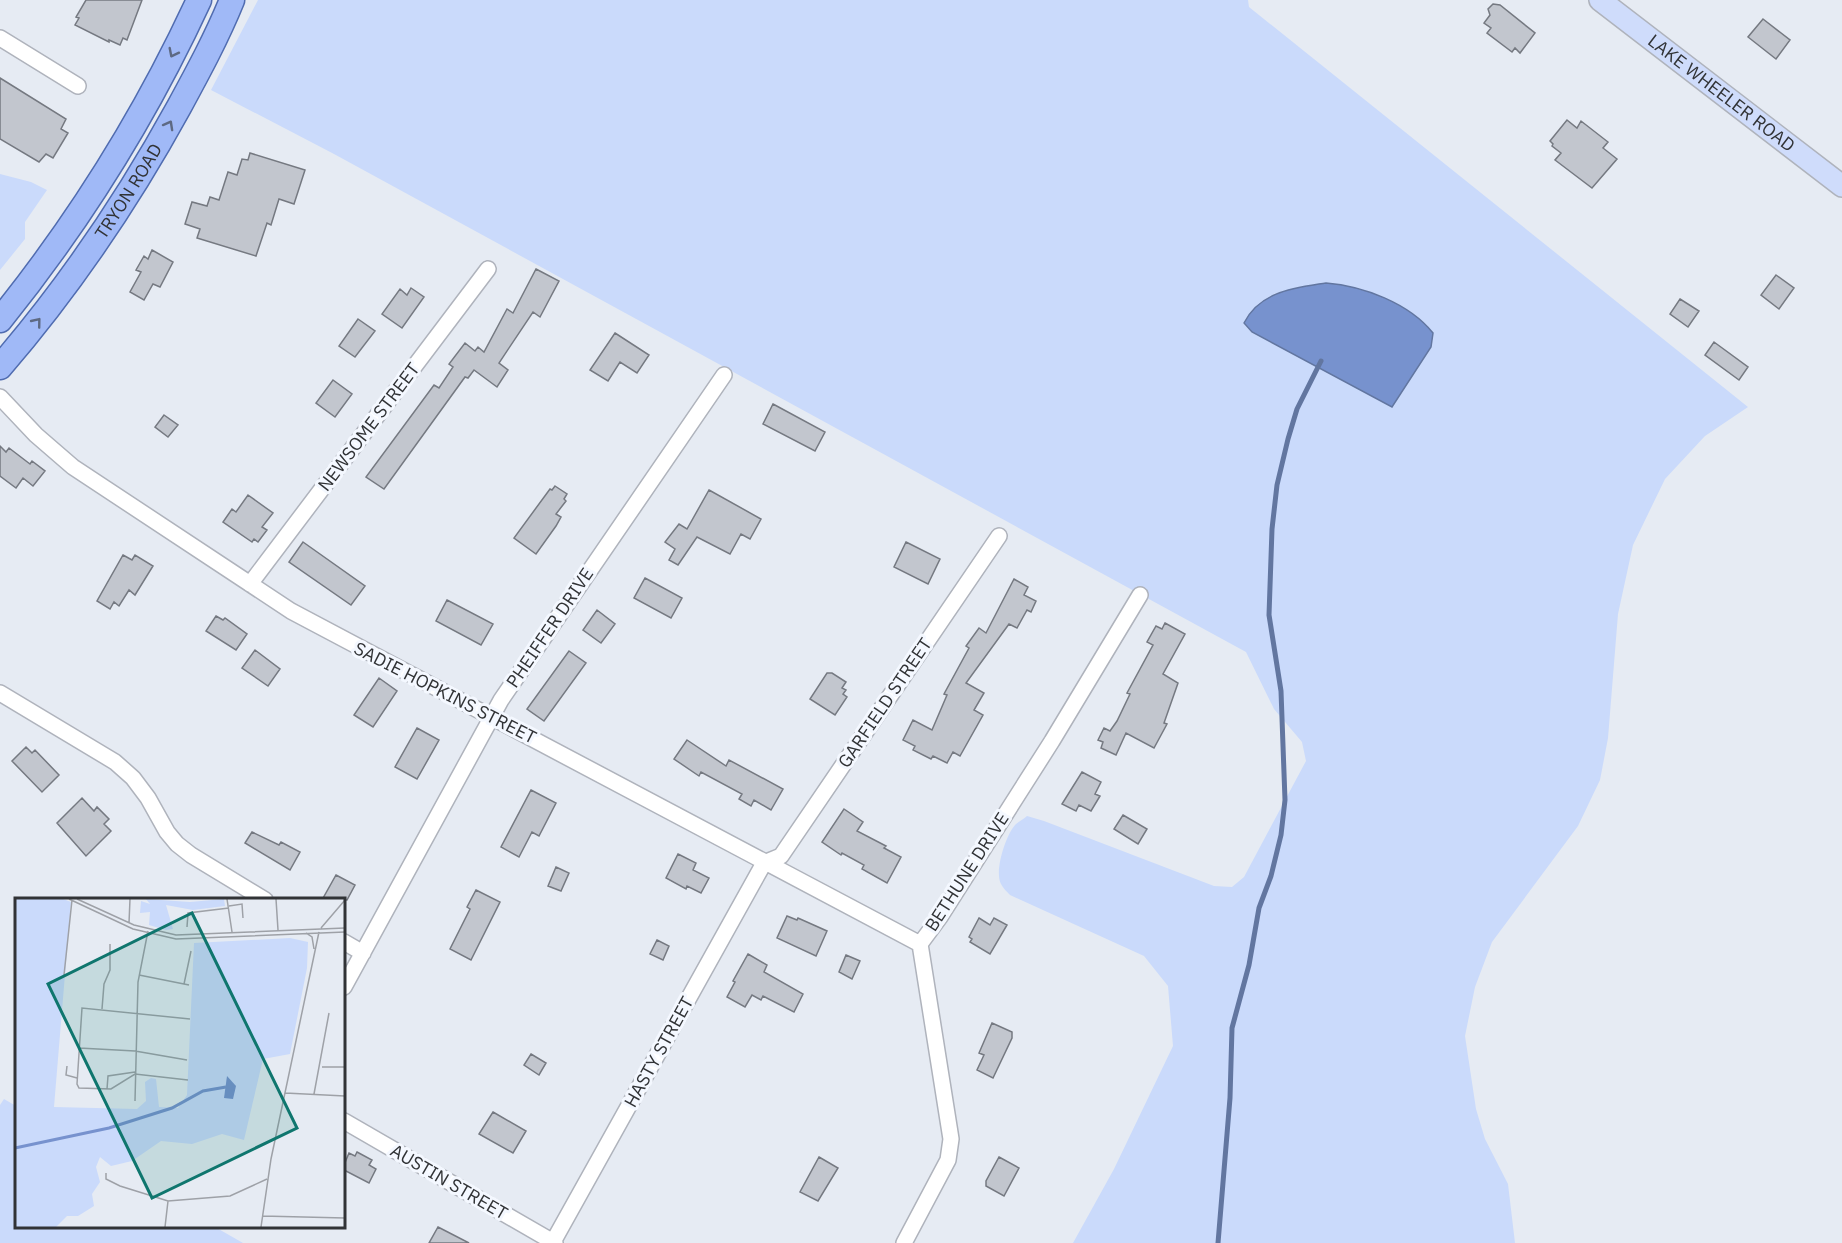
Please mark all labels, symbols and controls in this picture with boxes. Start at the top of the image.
street label: LAKE WHEELER ROAD [1643,29,1800,157]
one-way arrow [169,46,181,57]
one-way arrow [162,121,173,132]
street label: TRYON ROAD [90,139,167,243]
one-way arrow [30,318,41,329]
street label: NEWSOME STREET [313,358,424,496]
street label: PHEIFFER DRIVE [501,563,598,692]
street label: GARFIELD STREET [833,633,937,772]
street label: SADIE HOPKINS STREET [350,637,540,749]
street label: BETHUNE DRIVE [920,808,1014,936]
inset map [15,898,345,1228]
street label: HASTY STREET [619,992,698,1111]
street label: AUSTIN STREET [387,1139,512,1224]

